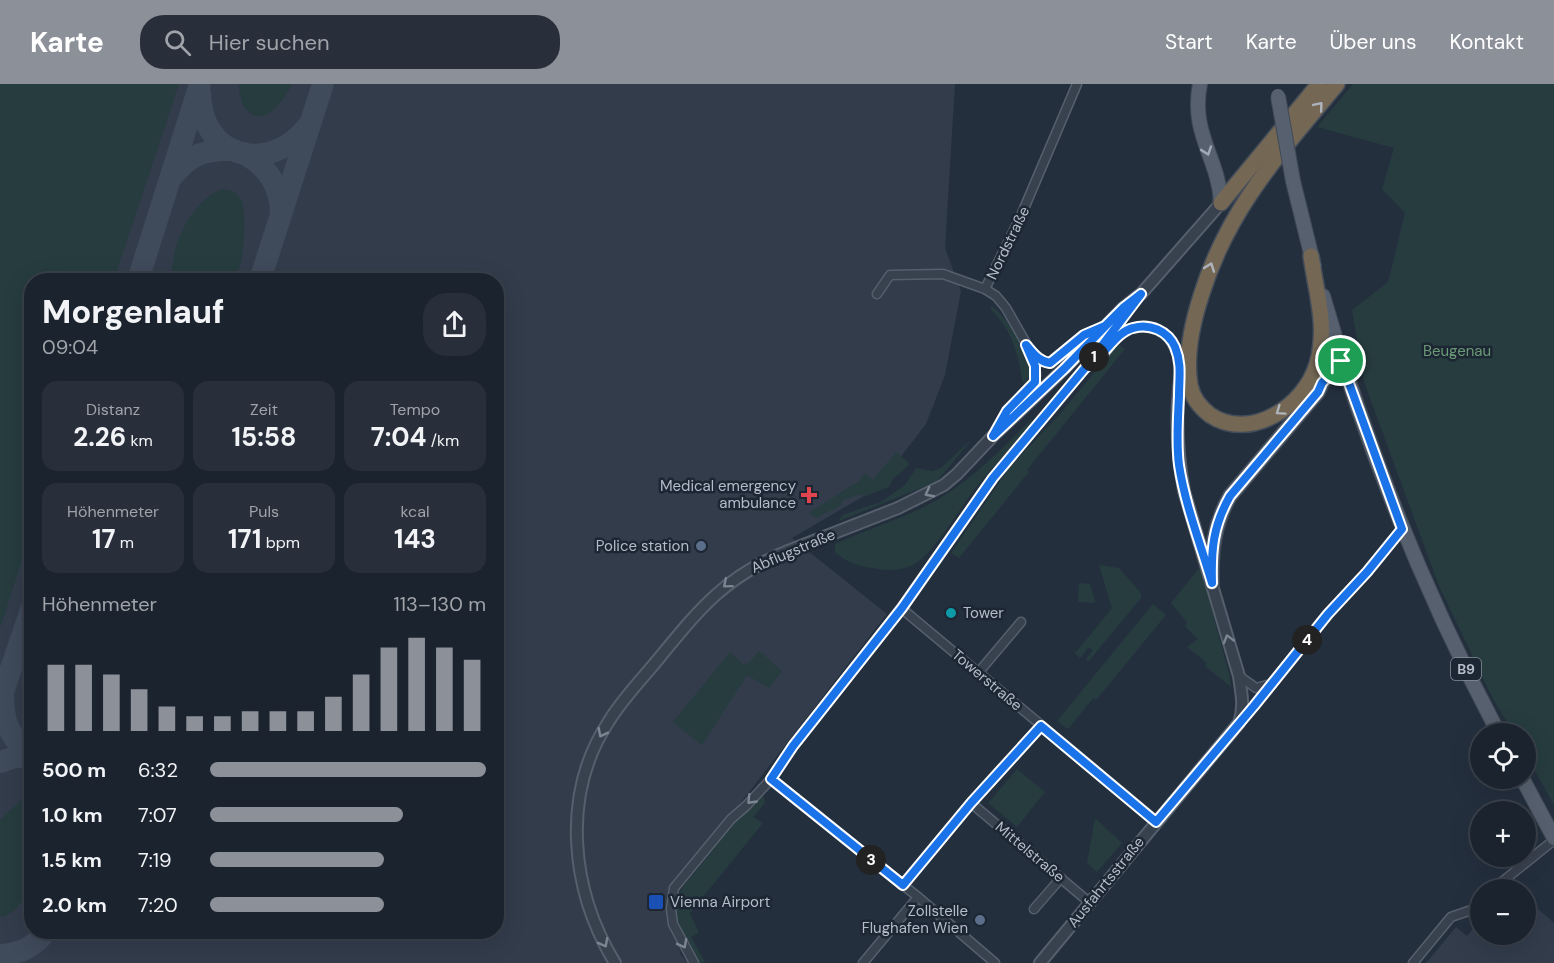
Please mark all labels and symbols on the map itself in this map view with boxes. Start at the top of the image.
one-way arrow [1311,102,1322,113]
one-way arrow [1200,145,1213,156]
street label: Nordstraße [982,203,1034,283]
one-way arrow [1203,262,1216,273]
pin [1315,335,1366,386]
park label: Beugenau [1423,341,1491,361]
pin: 1 [1079,342,1109,372]
one-way arrow [1275,404,1286,415]
place label: Medical emergency ambulance [660,476,797,513]
marker: Medical emergency ambulance [800,486,818,504]
one-way arrow [925,486,935,497]
street label: Abflugstraße [748,524,838,578]
place label: Police station [596,536,689,556]
marker: Police station [694,539,708,553]
one-way arrow [723,577,734,588]
place label: Tower [963,603,1004,623]
marker: Tower [944,606,958,620]
pin: 4 [1292,625,1322,655]
one-way arrow [1223,634,1235,645]
street label: Towerstraße [948,645,1026,715]
road number: B9 [1451,658,1481,680]
one-way arrow [598,727,610,738]
one-way arrow [748,793,759,804]
street label: Mittelstraße [991,817,1069,887]
street label: Ausfahrtsstraße [1063,832,1149,932]
pin: 3 [856,845,886,875]
place label: Vienna Airport [670,892,770,912]
marker: Vienna Airport [647,893,665,911]
place label: Zollstelle Flughafen Wien [862,901,968,938]
marker: Zollstelle Flughafen Wien [973,913,987,927]
one-way arrow [597,937,608,948]
one-way arrow [676,938,687,948]

